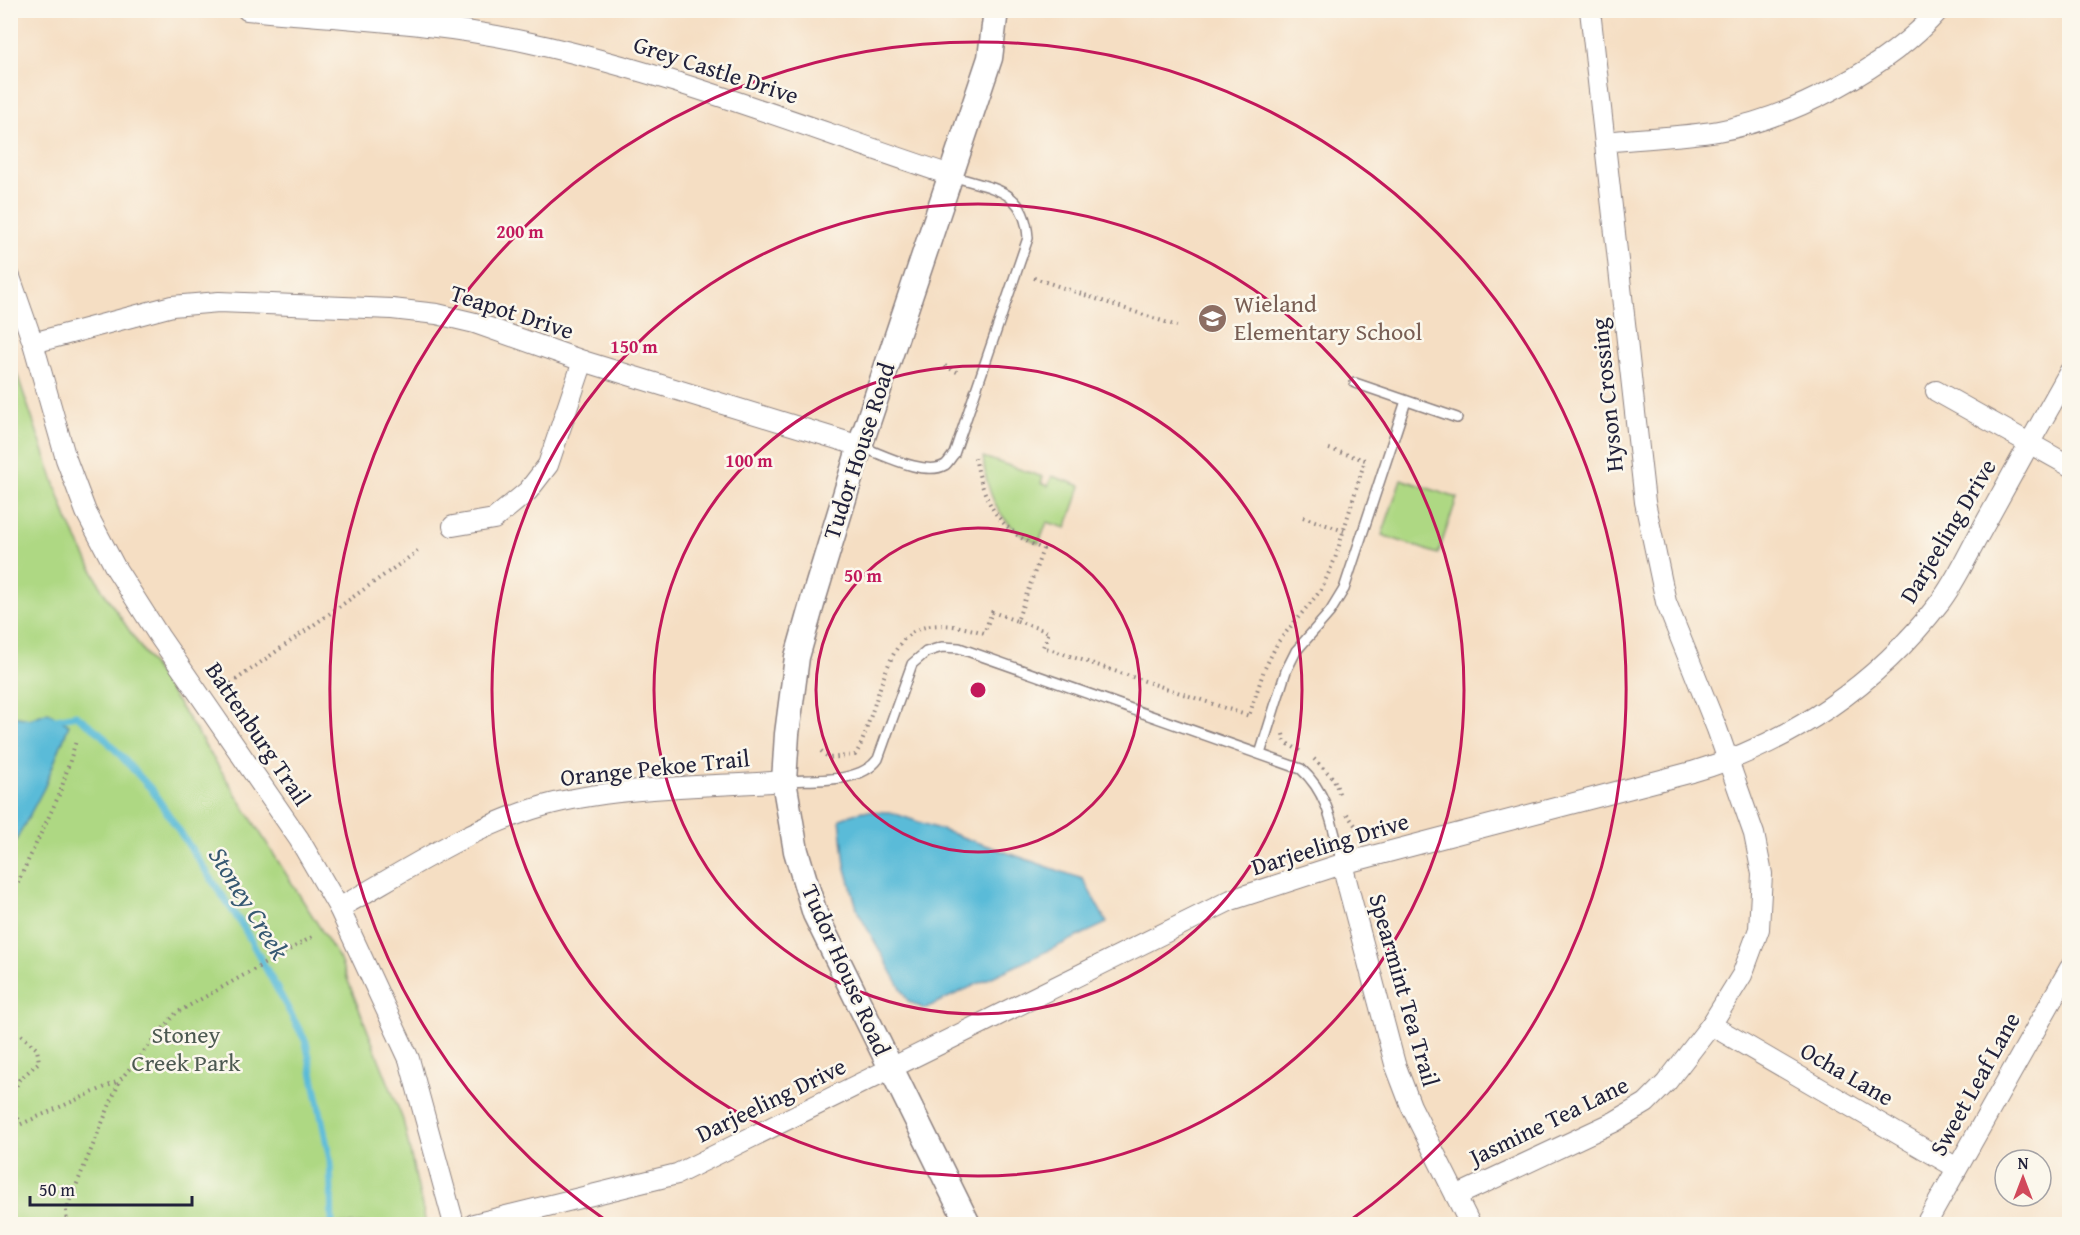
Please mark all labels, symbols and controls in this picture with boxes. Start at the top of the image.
street label: Grey Castle Drive [629,26,803,113]
text: 200 m [496,218,544,245]
street label: Teapot Drive [446,275,578,348]
place label: Wieland Elementary School [1234,286,1422,349]
school or university icon: Wieland Elementary School [1197,302,1229,334]
street label: Hyson Crossing [1581,316,1632,474]
text: 150 m [610,333,658,360]
street label: Tudor House Road [813,358,904,544]
text: 100 m [725,447,773,474]
street label: Darjeeling Drive [1891,452,2004,610]
text: 50 m [844,562,883,589]
street label: Battenburg Trail [197,655,320,813]
centre of rings [968,680,988,700]
street label: Orange Pekoe Trail [559,740,752,795]
street label: Darjeeling Drive [1247,803,1413,884]
water label: Stoney Creek [199,839,300,967]
street label: Tudor House Road [793,879,900,1061]
street label: Spearmint Tea Trail [1360,889,1449,1091]
street label: Sweet Leaf Lane [1921,1005,2029,1162]
park label: Stoney Creek Park [132,1017,241,1080]
street label: Ocha Lane [1794,1033,1900,1114]
street label: Darjeeling Drive [690,1048,852,1151]
street label: Jasmine Tea Lane [1461,1067,1634,1176]
north arrow [1993,1148,2053,1208]
text: N [2018,1151,2029,1175]
scale bar [30,1169,192,1207]
text: 50 m [39,1176,75,1203]

